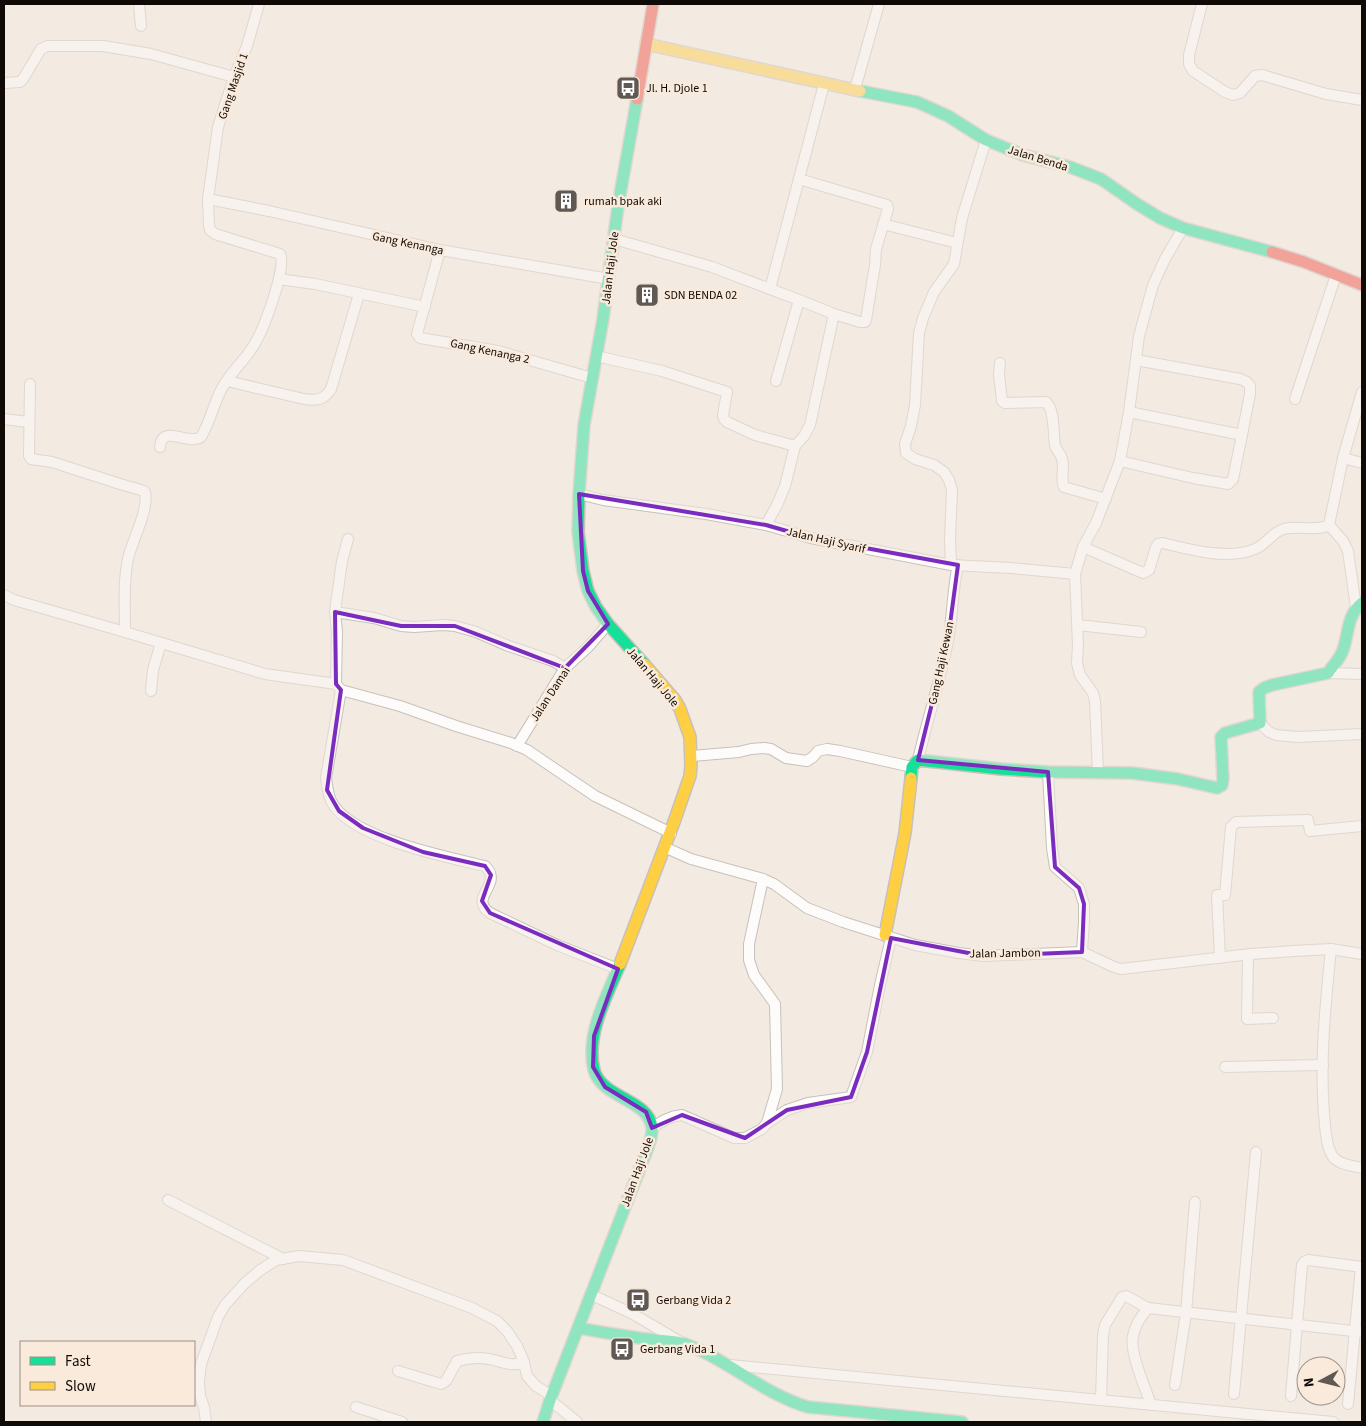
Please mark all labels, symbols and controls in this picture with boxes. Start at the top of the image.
street label: Gang Masjid 1 [214,51,253,122]
bus stop icon: Jl. H. Djole 1 [615,75,641,101]
place label: Jl. H. Djole 1 [646,80,708,97]
street label: Jalan Benda [1006,141,1070,176]
building icon: rumah bpak aki [553,188,579,214]
place label: rumah bpak aki [584,193,662,210]
street label: Gang Kenanga [371,228,445,259]
street label: Jalan Haji Jole [598,231,623,305]
building icon: SDN BENDA 02 [634,282,660,308]
place label: SDN BENDA 02 [664,287,737,304]
street label: Gang Kenanga 2 [449,335,531,368]
street label: Jalan Haji Syarif [785,523,867,558]
street label: Gang Haji Kewan [924,620,959,706]
street label: Jalan Haji Jole [623,644,683,711]
street label: Jalan Damai [526,664,575,725]
street label: Jalan Jambon [969,944,1041,963]
street label: Jalan Haji Jole [617,1135,658,1210]
bus stop icon: Gerbang Vida 2 [625,1287,651,1313]
place label: Gerbang Vida 2 [656,1292,731,1309]
bus stop icon: Gerbang Vida 1 [609,1336,635,1362]
legend [20,1341,195,1406]
place label: Gerbang Vida 1 [640,1341,715,1358]
text: Fast [65,1351,91,1372]
north arrow [1296,1356,1346,1406]
text: Slow [65,1376,96,1397]
text: N [1299,1377,1320,1388]

